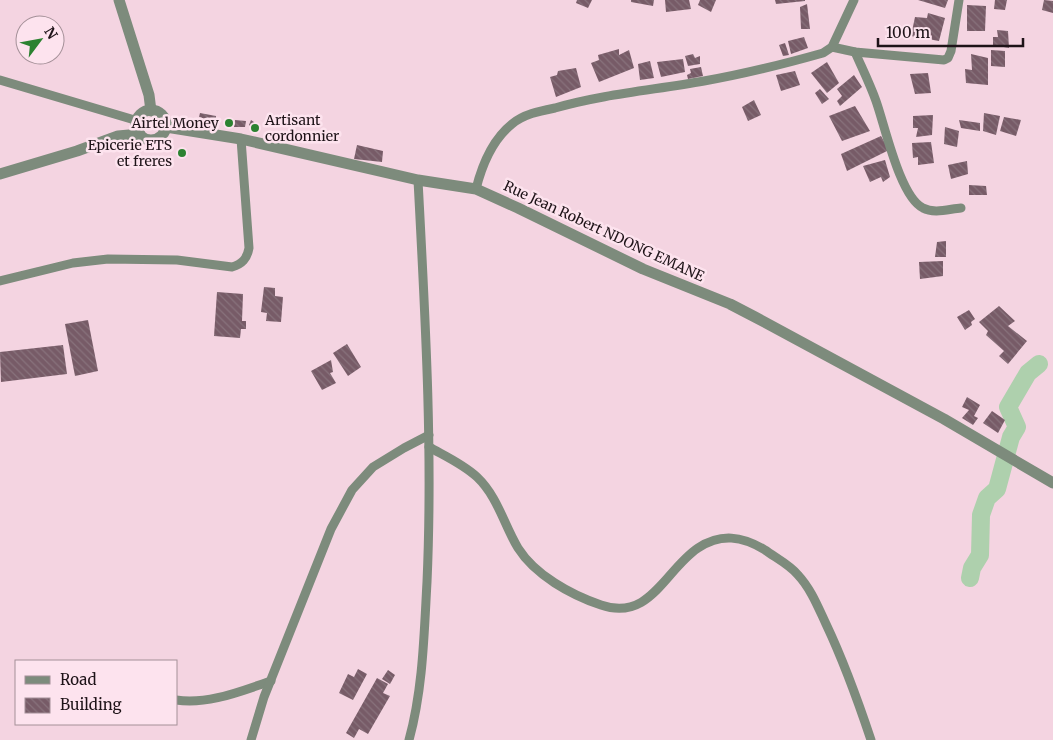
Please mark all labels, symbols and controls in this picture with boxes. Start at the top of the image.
north arrow [15,15,65,65]
scale bar [878,15,1023,47]
text: 100 m [886,23,930,42]
text: N [40,24,62,43]
place label: Artisant cordonnier [264,111,339,145]
place label: Airtel Money [130,114,220,132]
marker: Airtel Money [223,117,235,129]
marker: Artisant cordonnier [249,122,261,134]
place label: Epicerie ETS et freres [88,136,172,170]
marker: Epicerie ETS et freres [176,147,188,159]
street label: Rue Jean Robert NDONG EMANE [501,176,707,286]
legend [15,660,178,725]
text: Road [60,670,96,689]
text: Building [60,695,122,714]

